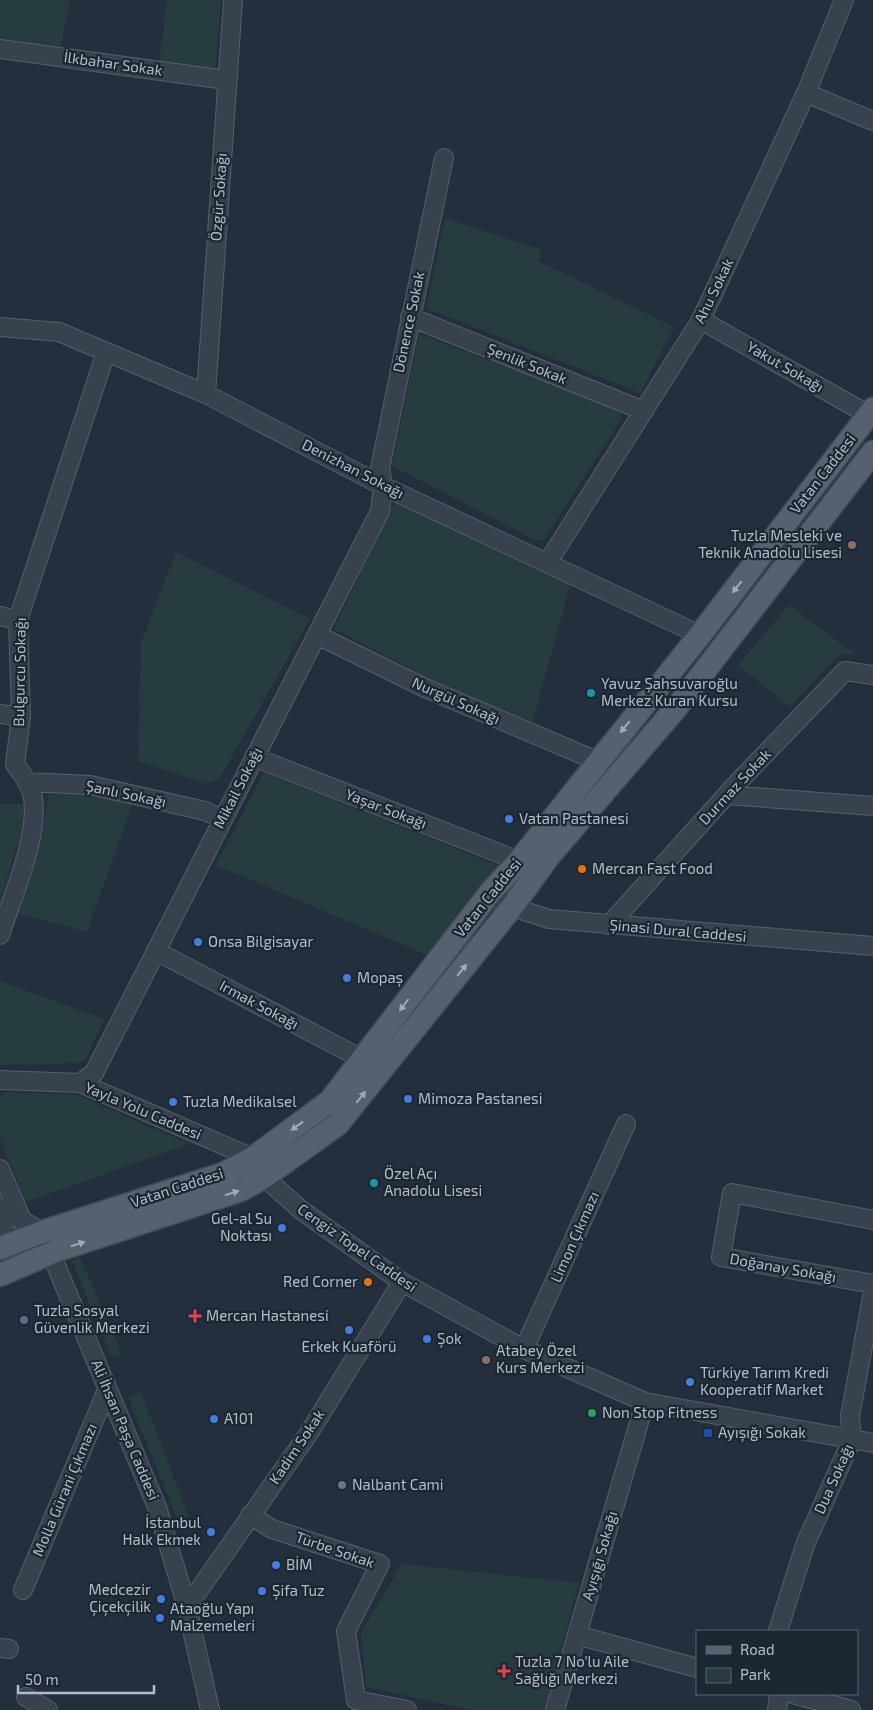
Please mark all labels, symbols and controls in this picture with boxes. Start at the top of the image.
street label: İlkbahar Sokak [63,47,164,79]
street label: Özgür Sokağı [206,152,230,242]
street label: Ahu Sokak [690,255,737,326]
street label: Dönence Sokak [389,269,428,374]
street label: Yakut Sokağı [744,337,827,395]
street label: Şenlik Sokak [484,339,570,388]
street label: Vatan Caddesi [785,430,859,517]
street label: Denizhan Sokağı [299,435,407,502]
place label: Tuzla Mesleki ve Teknik Anadolu Lisesi [698,526,842,561]
marker: Tuzla Mesleki ve Teknik Anadolu Lisesi [846,539,858,551]
one-way arrow [732,580,742,594]
street label: Bulgurcu Sokağı [9,617,29,727]
street label: Nurgül Sokağı [410,673,503,727]
place label: Yavuz Şahsuvaroğlu Merkez Kuran Kursu [601,674,738,709]
marker: Yavuz Şahsuvaroğlu Merkez Kuran Kursu [585,687,597,699]
one-way arrow [619,721,630,734]
street label: Mikail Sokağı [209,744,265,831]
street label: Durmaz Sokak [694,744,774,828]
street label: Şanlı Sokağı [84,776,168,811]
street label: Yaşar Sokağı [343,784,430,833]
place label: Vatan Pastanesi [519,809,629,827]
marker: Vatan Pastanesi [503,813,515,825]
street label: Vatan Caddesi [450,854,525,940]
place label: Mercan Fast Food [592,859,713,877]
marker: Mercan Fast Food [576,863,588,875]
street label: Şinasi Dural Caddesi [609,915,747,946]
place label: Onsa Bilgisayar [208,932,313,950]
marker: Onsa Bilgisayar [192,936,204,948]
one-way arrow [457,963,467,977]
place label: Mopaş [357,968,403,987]
marker: Mopaş [341,972,353,984]
street label: Irmak Sokağı [217,976,302,1033]
one-way arrow [399,998,409,1012]
street label: Yayla Yolu Caddesi [82,1077,205,1143]
place label: Mimoza Pastanesi [418,1089,542,1107]
one-way arrow [355,1090,366,1103]
place label: Tuzla Medikalsel [183,1092,297,1110]
marker: Mimoza Pastanesi [402,1093,414,1105]
marker: Tuzla Medikalsel [167,1096,179,1108]
one-way arrow [291,1120,304,1131]
street label: Vatan Caddesi [128,1164,225,1210]
place label: Özel Açı Anadolu Lisesi [384,1164,482,1199]
marker: Özel Açı Anadolu Lisesi [368,1177,380,1189]
street label: Limon Çıkmazı [546,1188,603,1285]
one-way arrow [225,1189,240,1197]
street label: Cengiz Topel Caddesi [295,1199,421,1295]
place label: Gel-al Su Noktası [211,1209,272,1244]
marker: Gel-al Su Noktası [276,1222,288,1234]
one-way arrow [70,1239,85,1247]
street label: Doğanay Sokağı [729,1249,838,1285]
place label: Red Corner [283,1272,358,1290]
marker: Red Corner [362,1276,374,1288]
place label: Tuzla Sosyal Güvenlik Merkezi [34,1301,150,1336]
place label: Mercan Hastanesi [206,1306,329,1324]
marker: Mercan Hastanesi [188,1309,202,1323]
marker: Tuzla Sosyal Güvenlik Merkezi [18,1314,30,1326]
marker: Erkek Kuaförü [343,1324,355,1336]
place label: Şok [437,1329,462,1348]
marker: Şok [421,1333,433,1345]
place label: Erkek Kuaförü [302,1337,396,1355]
place label: Atabey Özel Kurs Merkezi [496,1341,584,1376]
marker: Atabey Özel Kurs Merkezi [480,1354,492,1366]
street label: Ali İhsan Paşa Caddesi [87,1357,164,1503]
place label: Türkiye Tarım Kredi Kooperatif Market [700,1363,829,1398]
marker: Türkiye Tarım Kredi Kooperatif Market [684,1376,696,1388]
place label: Non Stop Fitness [602,1403,717,1421]
street label: Kadim Sokak [265,1405,328,1487]
marker: Non Stop Fitness [586,1407,598,1419]
place label: A101 [224,1409,254,1427]
marker: A101 [208,1413,220,1425]
street label: Molla Gürani Çıkmazı [28,1420,101,1559]
place label: Ayışığı Sokak [718,1423,806,1442]
marker: Ayışığı Sokak [702,1427,714,1439]
street label: Dua Sokağı [810,1441,857,1517]
place label: Nalbant Cami [352,1475,443,1493]
marker: Nalbant Cami [336,1479,348,1491]
street label: Ayışığı Sokağı [578,1509,621,1603]
place label: İstanbul Halk Ekmek [123,1513,202,1548]
marker: İstanbul Halk Ekmek [205,1526,217,1538]
street label: Türbe Sokak [293,1527,378,1571]
place label: BİM [286,1555,312,1573]
marker: BİM [270,1559,282,1571]
place label: Medcezir Çiçekçilik [89,1580,151,1616]
place label: Şifa Tuz [272,1581,325,1600]
marker: Şifa Tuz [256,1585,268,1597]
marker: Medcezir Çiçekçilik [155,1593,167,1605]
place label: Ataoğlu Yapı Malzemeleri [170,1599,255,1634]
marker: Ataoğlu Yapı Malzemeleri [154,1612,166,1624]
legend [696,1630,858,1695]
text: Road [740,1640,775,1658]
place label: Tuzla 7 No'lu Aile Sağlığı Merkezi [515,1652,629,1687]
scale bar [18,1662,154,1694]
marker: Tuzla 7 No'lu Aile Sağlığı Merkezi [497,1664,511,1678]
text: Park [740,1665,771,1683]
text: 50 m [25,1670,59,1688]

